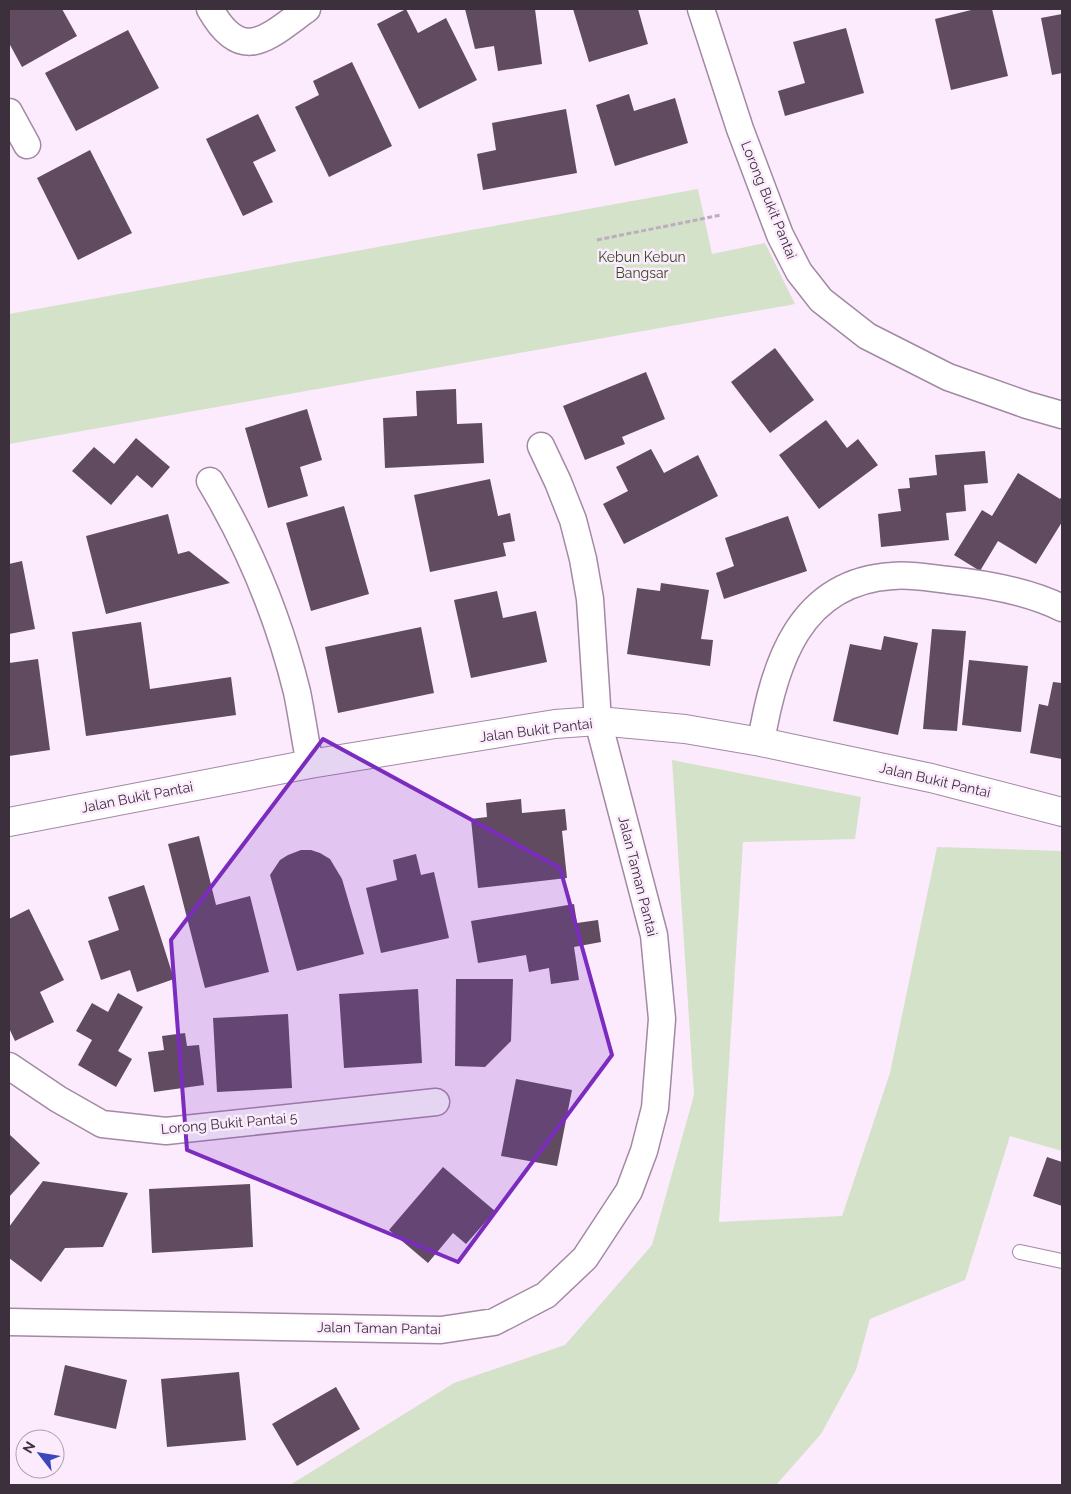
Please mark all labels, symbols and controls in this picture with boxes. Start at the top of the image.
street label: Lorong Bukit Pantai [738,139,800,261]
park label: Kebun Kebun Bangsar [598,249,686,281]
street label: Jalan Bukit Pantai [479,715,593,745]
street label: Jalan Bukit Pantai [878,759,992,801]
street label: Jalan Bukit Pantai [80,778,194,816]
street label: Jalan Taman Pantai [615,814,661,938]
street label: Lorong Bukit Pantai 5 [160,1109,298,1137]
street label: Jalan Taman Pantai [317,1319,441,1337]
north arrow [15,1429,65,1479]
text: N [19,1439,38,1456]

